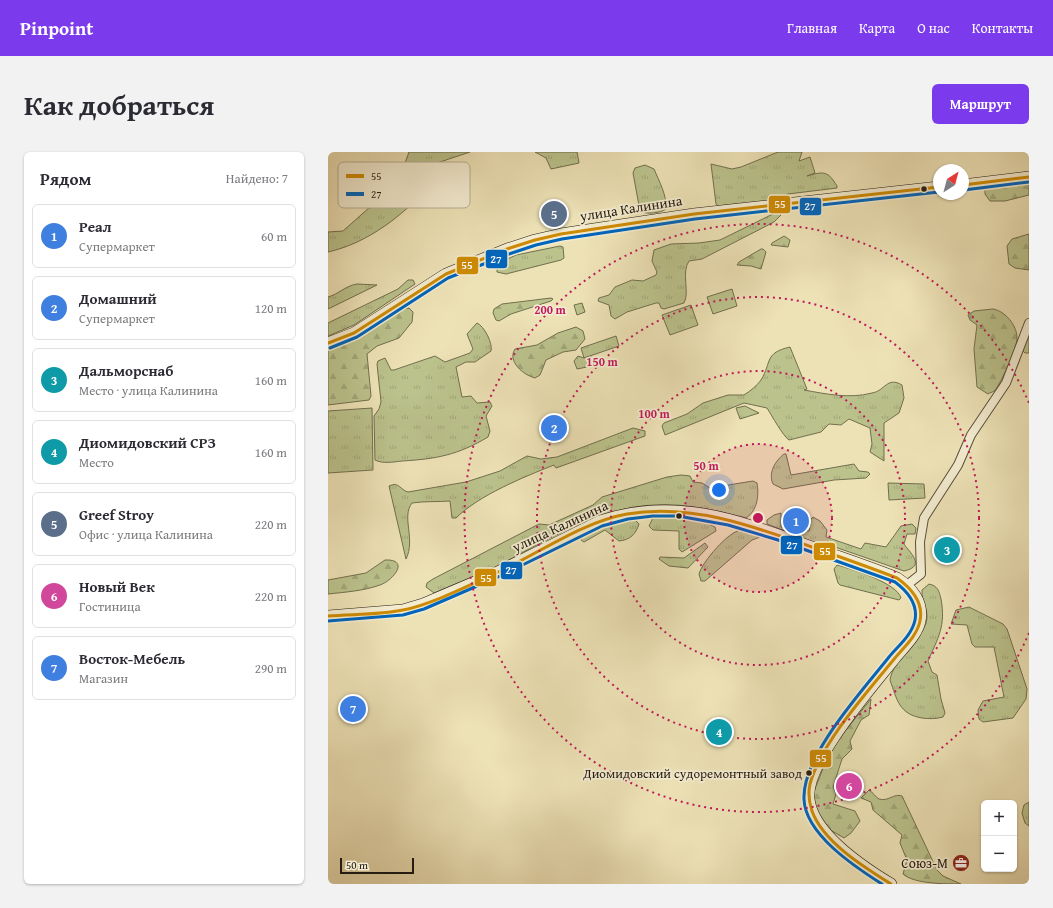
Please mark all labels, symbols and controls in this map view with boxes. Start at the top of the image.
text: Pinpoint [20,14,93,42]
text: Главная [787,18,837,38]
text: Карта [859,18,895,38]
text: О нас [917,18,950,38]
text: Контакты [972,18,1033,38]
text: Как добраться [24,84,214,125]
button: Маршрут [932,84,1029,124]
legend [338,162,470,208]
north arrow [933,164,969,200]
text: Рядом [40,166,91,191]
text: 55 [371,168,382,184]
text: Найдено: 7 [226,169,288,188]
unlabelled marker [919,184,929,194]
text: 27 [371,186,382,202]
street label: улица Калинина [577,190,684,226]
line badge: 55 [768,195,791,214]
text: 55 [774,196,786,212]
line badge: 27 [799,197,822,216]
text: 27 [804,198,816,214]
pin: 5 [541,199,567,229]
text: Реал [79,216,112,237]
text: 1 [51,227,57,246]
text: 60 m [261,227,287,246]
text: Супермаркет [79,237,155,256]
line badge: 27 [485,249,508,269]
text: 27 [490,251,502,267]
line badge: 55 [456,256,479,275]
text: 55 [461,257,473,273]
text: Домашний [79,288,157,309]
text: 2 [51,299,57,318]
text: 120 m [255,299,287,318]
text: 200 m [534,301,567,318]
text: Супермаркет [79,309,155,328]
text: 150 m [586,353,619,370]
text: Дальморснаб [79,360,173,381]
text: 3 [51,371,57,390]
text: 160 m [255,371,287,390]
text: Место · улица Калинина [79,381,218,400]
text: 100 m [638,405,671,422]
pin: 2 [541,413,567,443]
text: Диомидовский СРЗ [79,432,216,453]
text: 4 [51,443,57,462]
text: 160 m [255,443,287,462]
text: Место [79,453,114,472]
text: 50 m [693,457,719,474]
your location [709,480,729,500]
street label: улица Калинина [508,495,611,557]
text: Greef Stroy [79,504,154,525]
pin: 1 [783,506,809,536]
unlabelled marker [674,511,684,521]
centre of rings [751,511,765,525]
text: 5 [51,515,57,534]
text: 220 m [255,515,287,534]
text: Офис · улица Калинина [79,525,213,544]
line badge: 27 [780,535,803,555]
pin: 3 [934,535,960,565]
text: 27 [786,537,798,553]
line badge: 55 [813,542,836,561]
text: 55 [819,543,831,559]
line badge: 27 [500,561,523,580]
text: 27 [505,562,517,578]
line badge: 55 [474,568,497,587]
text: 55 [480,570,492,586]
text: Новый Век [79,576,155,597]
text: 6 [51,587,57,606]
text: 220 m [255,587,287,606]
text: Гостиница [79,597,141,616]
text: Восток-Мебель [79,648,185,669]
text: 7 [51,659,57,678]
text: 290 m [255,659,287,678]
text: Магазин [79,669,128,688]
pin: 7 [340,694,366,724]
pin: 4 [706,717,732,747]
line badge: 55 [809,749,832,768]
text: 55 [815,750,827,766]
place label: Диомидовский судоремонтный завод [582,764,802,783]
marker: Диомидовский судоремонтный завод [804,768,814,778]
pin: 6 [836,771,862,801]
map controls [981,800,1017,872]
button: + [981,800,1017,836]
button: − [981,836,1017,872]
place label: Союз-М [901,853,948,873]
office icon: Союз-М [951,853,971,873]
scale bar [340,856,414,875]
text: 50 m [346,857,368,873]

